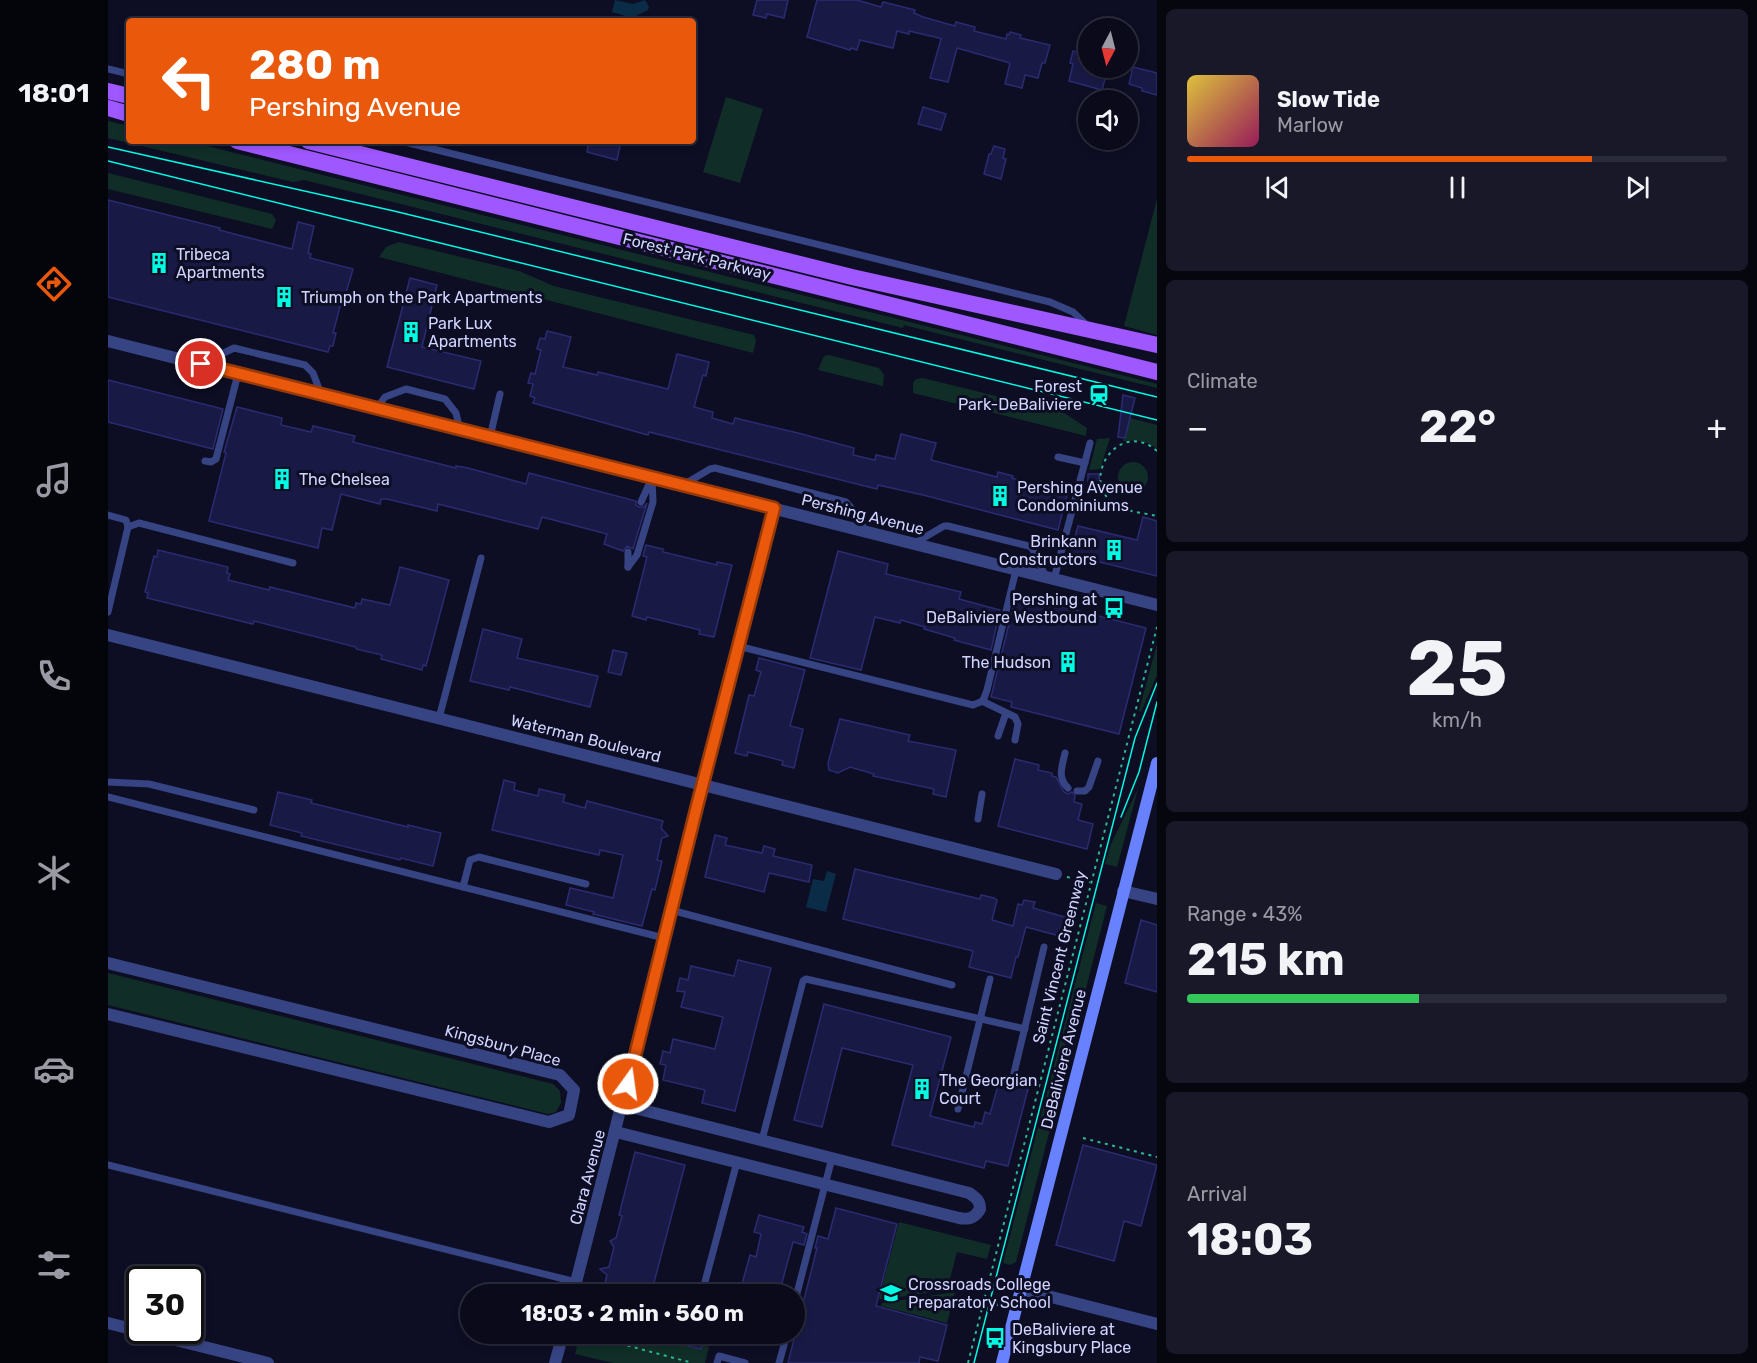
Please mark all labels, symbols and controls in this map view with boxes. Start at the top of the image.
north arrow [1078,18,1138,78]
map controls [1078,18,1138,150]
text: 280 m [249,40,381,90]
icon: left [150,42,228,120]
text: 18:01 [18,77,90,109]
text: Slow Tide [1277,86,1380,113]
button: sound [1078,90,1138,150]
text: Pershing Avenue [249,91,461,123]
text: Marlow [1277,113,1344,137]
icon: previous [1261,171,1294,204]
icon: pause [1441,171,1474,204]
icon: next [1621,171,1654,204]
street label: Forest Park Parkway [621,229,773,284]
place label: Tribeca Apartments [176,245,265,282]
building icon: Tribeca Apartments [147,251,171,275]
icon: directions [33,263,75,305]
building icon: Triumph on the Park Apartments [272,285,296,309]
place label: Triumph on the Park Apartments [301,288,543,307]
place label: Park Lux Apartments [428,314,517,351]
building icon: Park Lux Apartments [399,320,423,344]
pin [175,338,226,389]
icon: arrive [184,347,217,380]
text: Climate [1187,369,1258,393]
place label: Forest Park-DeBaliviere [958,377,1082,414]
station icon: Forest Park-DeBaliviere [1087,383,1111,407]
text: 22° [1419,400,1496,453]
text: − [1187,408,1208,447]
text: + [1706,408,1727,447]
icon: music [33,459,75,501]
building icon: The Chelsea [270,467,294,491]
place label: The Chelsea [299,470,390,489]
place label: Pershing Avenue Condominiums [1017,478,1143,515]
building icon: Pershing Avenue Condominiums [988,484,1012,508]
street label: Pershing Avenue [800,490,926,539]
place label: Brinkann Constructors [999,532,1097,569]
building icon: Brinkann Constructors [1102,538,1126,562]
place label: Pershing at DeBaliviere Westbound [926,590,1097,627]
bus stop icon: Pershing at DeBaliviere Westbound [1102,596,1126,620]
text: 25 [1406,622,1508,715]
building icon: The Hudson [1056,650,1080,674]
place label: The Hudson [962,653,1051,672]
icon: phone [33,655,75,697]
text: km/h [1432,708,1482,732]
street label: Waterman Boulevard [509,711,663,766]
icon: climate [33,852,75,894]
street label: Saint Vincent Greenway [1029,868,1090,1046]
text: Range · 43% [1187,902,1302,926]
text: 215 km [1187,933,1345,986]
street label: DeBaliviere Avenue [1037,987,1090,1131]
street label: Kingsbury Place [443,1021,563,1070]
icon: car [33,1048,75,1090]
position arrow [596,1052,660,1116]
place label: The Georgian Court [939,1071,1037,1108]
building icon: The Georgian Court [910,1077,934,1101]
street label: Clara Avenue [566,1127,609,1227]
text: Arrival [1187,1182,1247,1206]
text: 18:03 [1187,1213,1313,1266]
icon: filters [33,1244,75,1286]
speed limit sign: 30 [126,1266,204,1344]
place label: Crossroads College Preparatory School [908,1275,1051,1312]
school or university icon: Crossroads College Preparatory School [879,1281,903,1305]
text: 18:03 · 2 min · 560 m [521,1300,744,1327]
place label: DeBaliviere at Kingsbury Place [1012,1320,1131,1357]
bus stop icon: DeBaliviere at Kingsbury Place [983,1326,1007,1350]

